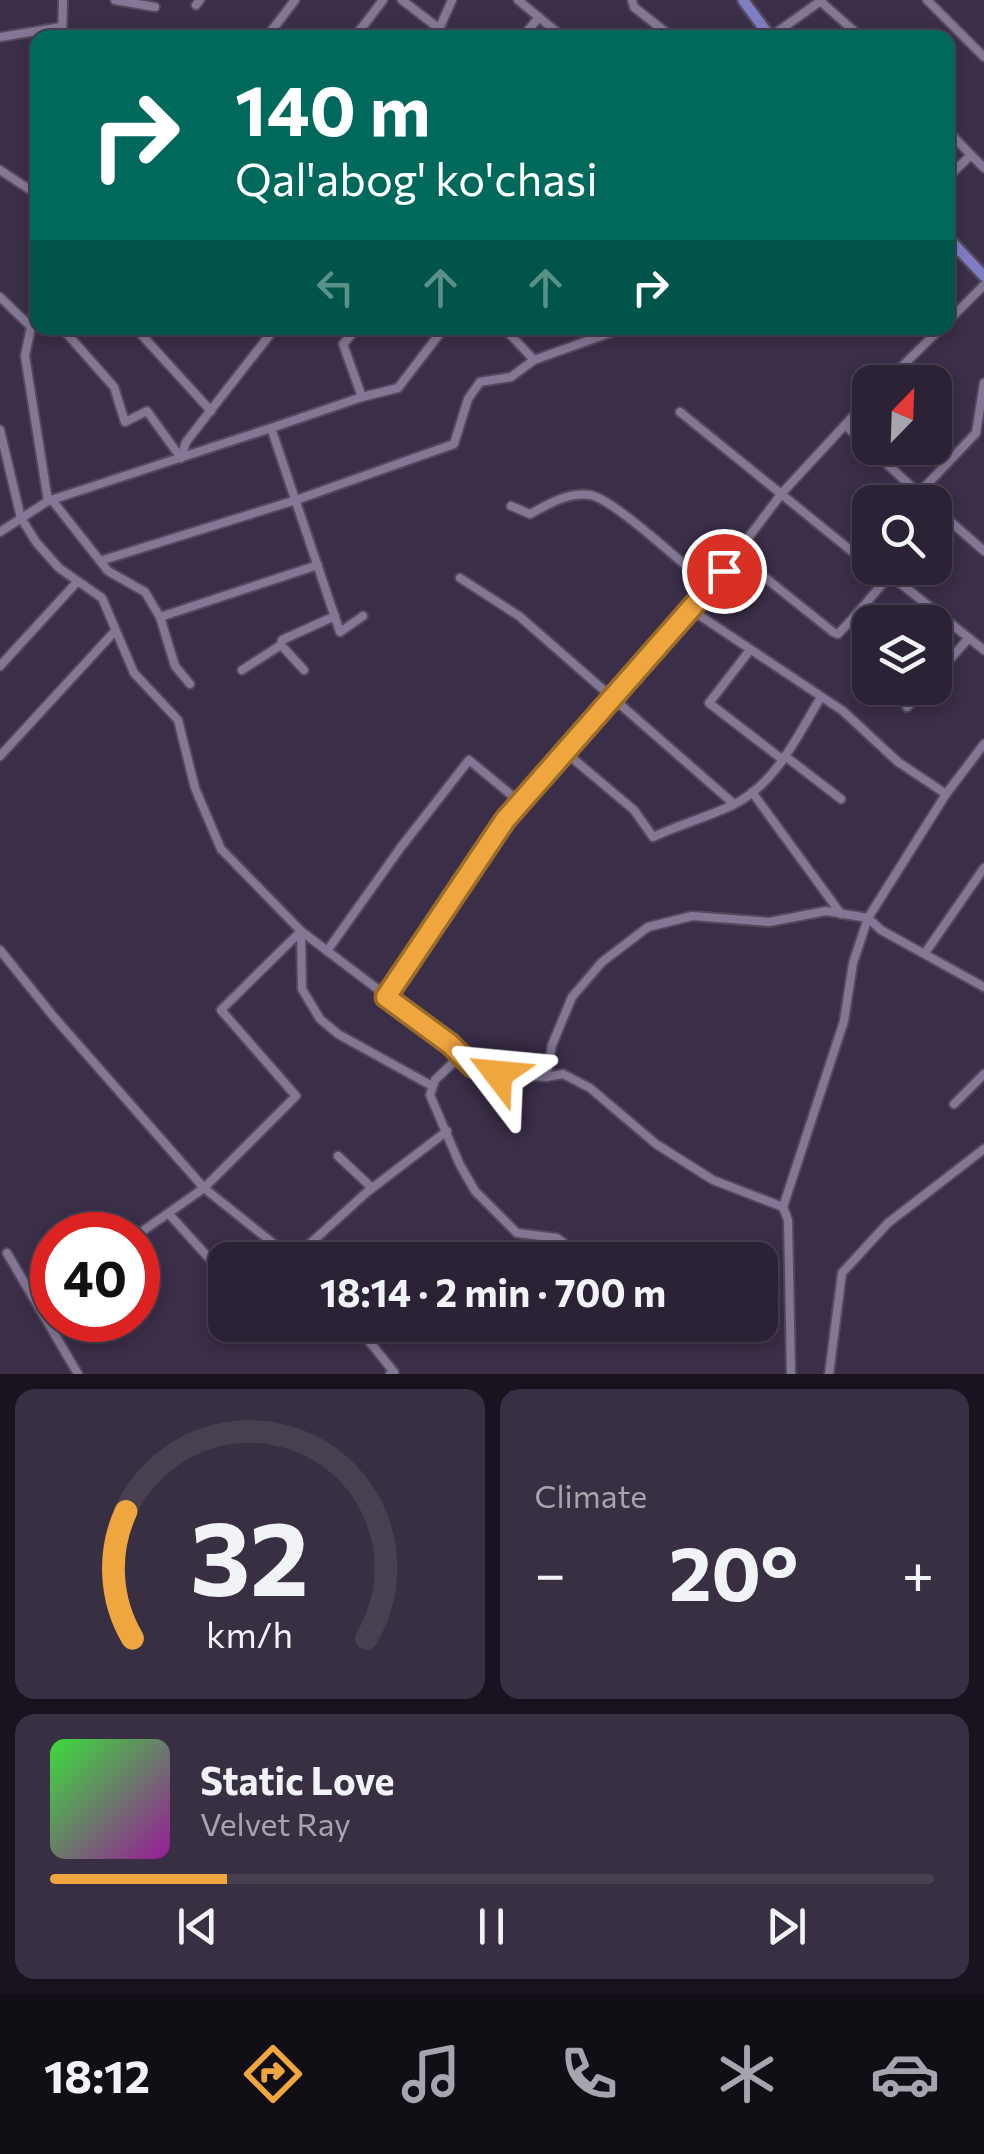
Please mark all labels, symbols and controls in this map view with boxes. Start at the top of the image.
text: 140 m [235,65,431,150]
icon: right [70,70,200,200]
text: Qal'abog' ko'chasi [235,150,598,205]
icon: left [308,260,363,315]
icon: ahead [413,260,468,315]
icon: ahead [518,260,573,315]
icon: right [623,260,678,315]
north arrow [852,365,952,465]
map controls [852,365,952,705]
button: search [852,485,952,585]
pin [682,529,767,614]
icon: arrive [697,544,752,599]
button: layers [852,605,952,705]
position arrow [446,1022,550,1126]
speed limit sign: 40 [30,1212,160,1342]
text: 18:14 · 2 min · 700 m [320,1268,666,1315]
text: Climate [535,1475,647,1515]
text: 32 [190,1490,309,1617]
text: 20° [669,1525,798,1616]
text: − [535,1538,566,1605]
text: + [902,1538,934,1605]
text: km/h [206,1612,293,1655]
text: Static Love [200,1756,395,1803]
text: Velvet Ray [200,1803,351,1843]
icon: previous [170,1899,225,1954]
icon: pause [464,1899,519,1954]
icon: next [759,1899,814,1954]
icon: directions [238,2039,308,2109]
icon: music [396,2039,466,2109]
icon: phone [554,2039,624,2109]
icon: climate [712,2039,782,2109]
icon: car [870,2039,940,2109]
text: 18:12 [44,2047,150,2102]

